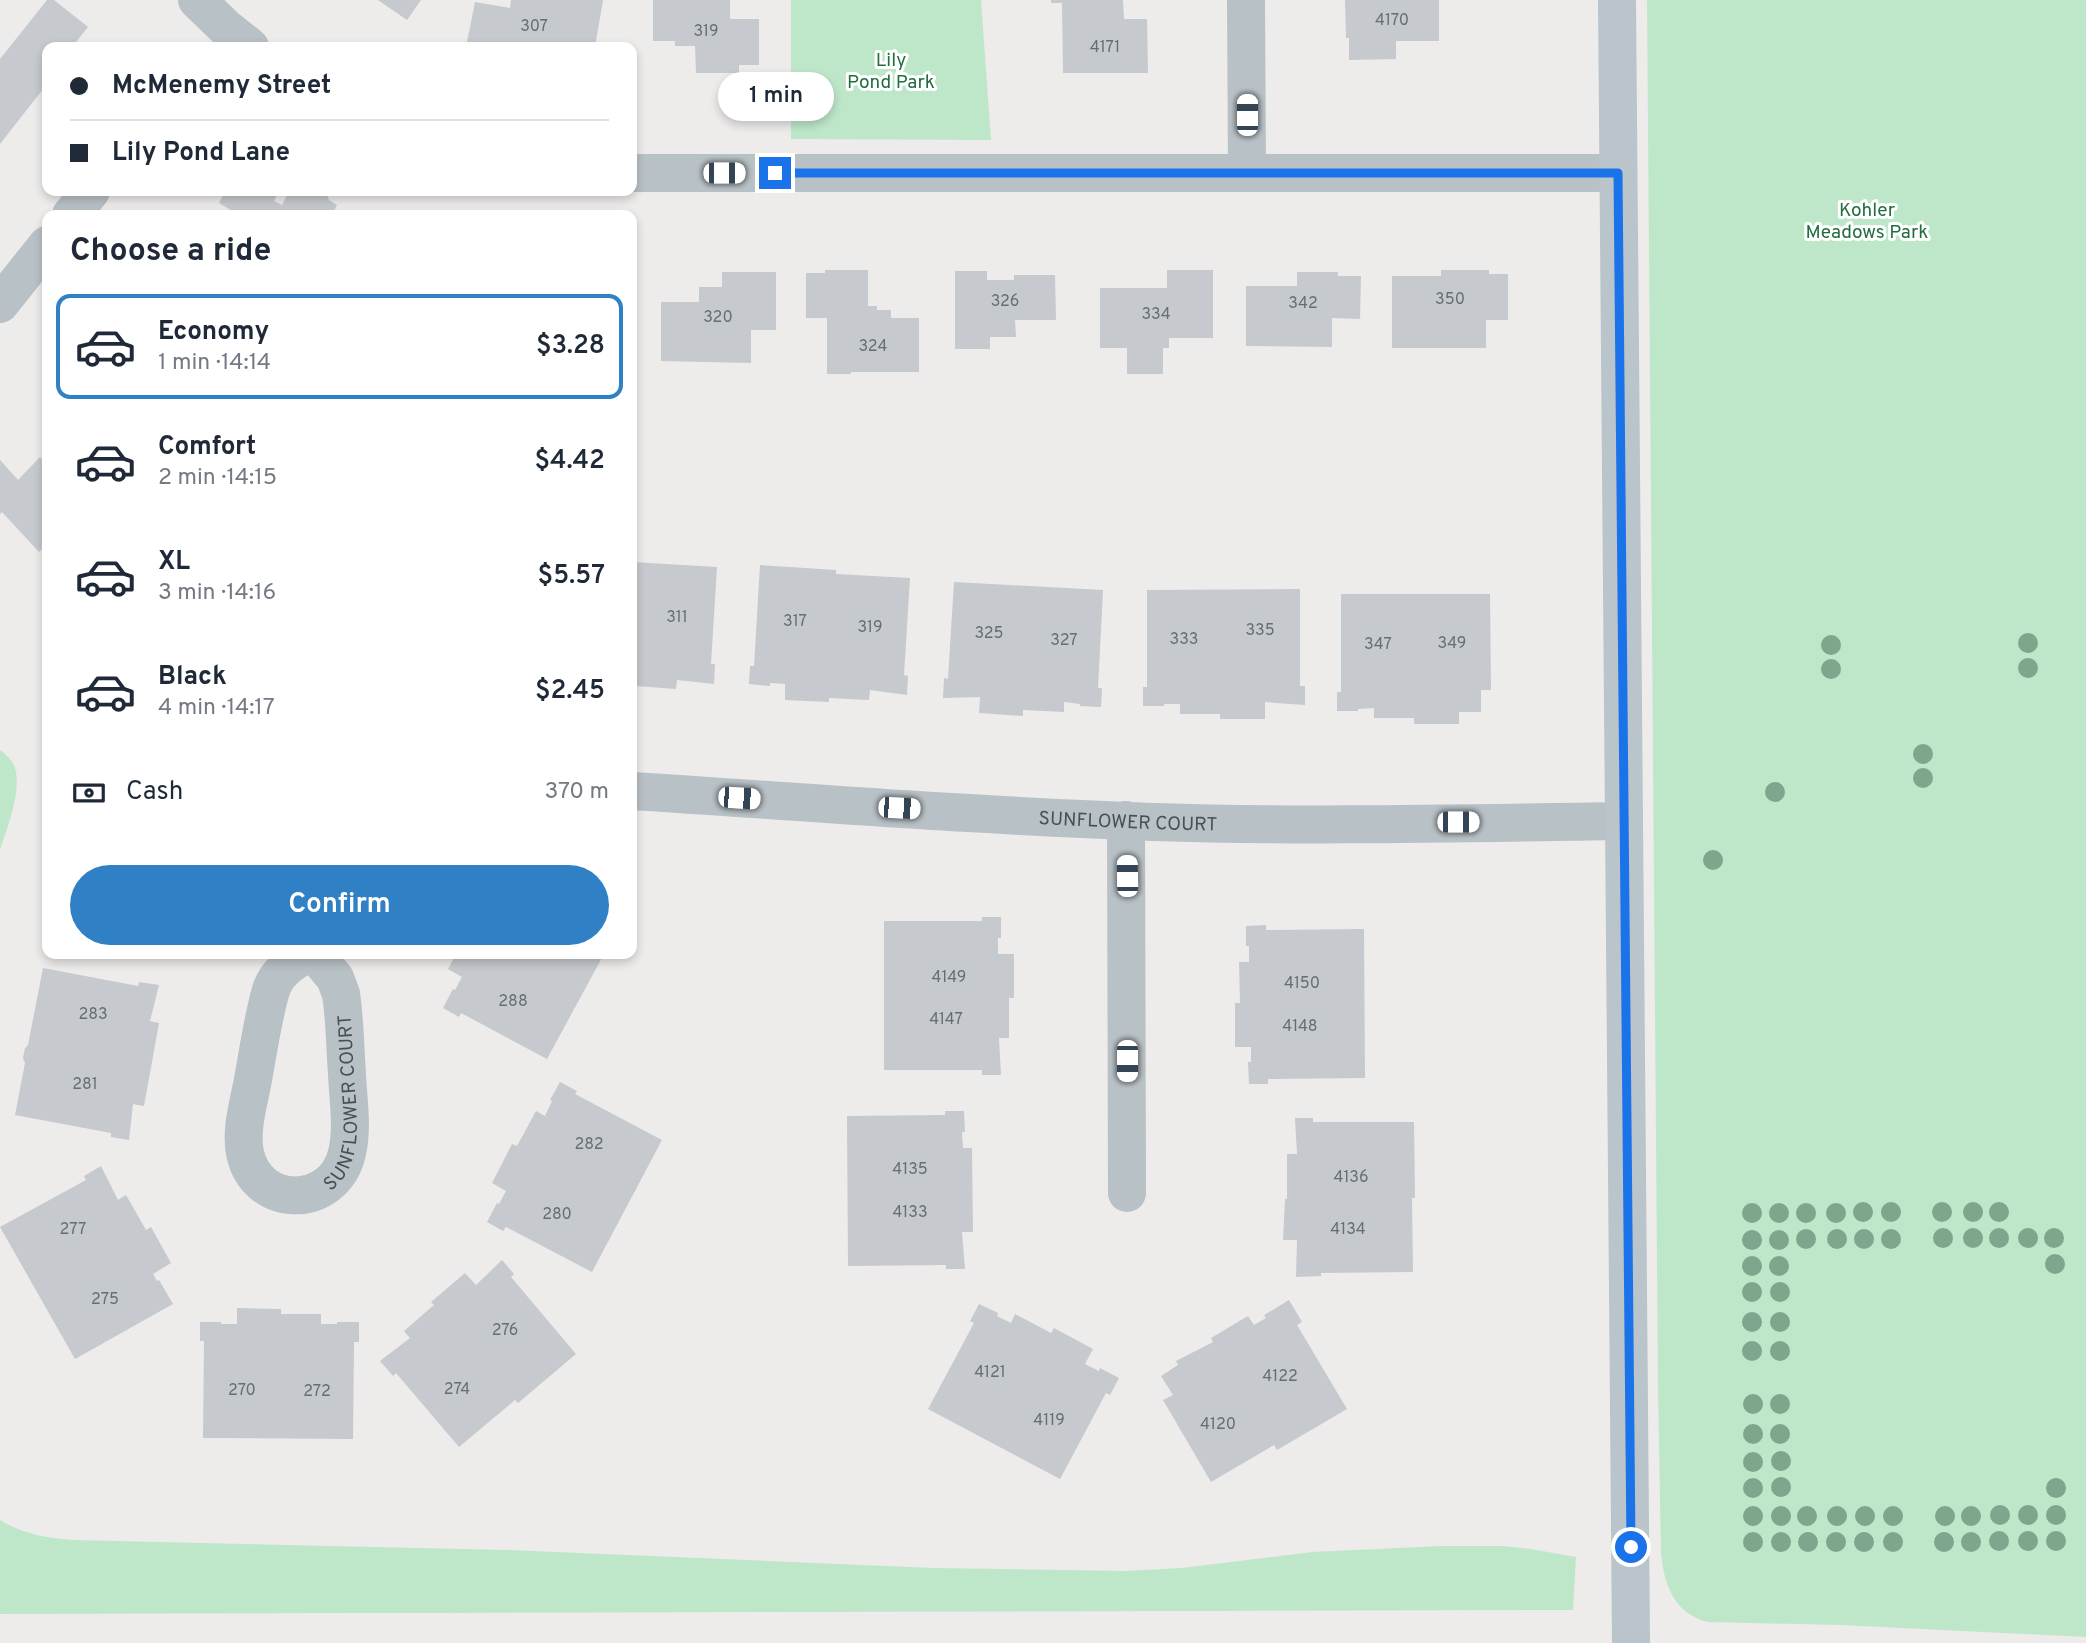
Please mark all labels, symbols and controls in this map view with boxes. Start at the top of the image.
house number: 4170 [1375,11,1409,31]
house number: 307 [520,17,548,37]
house number: 319 [693,22,719,42]
house number: 4171 [1090,38,1120,58]
park label: Lily Pond Park [847,49,935,95]
text: McMenemy Street [112,70,331,103]
callout: 1 min [717,72,833,120]
text: 1 min [749,82,803,111]
car [1237,94,1258,136]
text: Lily Pond Lane [112,137,290,170]
route end [759,157,791,189]
car [704,163,746,184]
park label: Kohler Meadows Park [1806,199,1928,245]
text: Choose a ride [70,232,271,272]
house number: 350 [1435,290,1465,310]
house number: 326 [991,292,1019,312]
house number: 342 [1288,294,1318,314]
house number: 334 [1141,305,1171,325]
house number: 320 [703,308,733,328]
icon: car [74,315,137,378]
text: Economy [158,316,269,349]
text: $3.28 [536,330,605,363]
house number: 324 [859,337,887,357]
text: 1 min · 14:14 [158,349,271,378]
icon: car [74,430,137,493]
text: Comfort [158,431,256,464]
text: $4.42 [534,445,605,478]
text: 2 min · 14:15 [158,464,277,493]
icon: car [74,545,137,608]
text: XL [158,546,190,579]
text: $5.57 [538,560,605,593]
text: 3 min · 14:16 [158,579,276,608]
house number: 311 [666,608,688,628]
house number: 317 [783,612,807,632]
house number: 319 [857,618,883,638]
house number: 335 [1245,621,1275,641]
house number: 325 [974,624,1004,644]
house number: 333 [1170,630,1198,650]
house number: 327 [1050,631,1078,651]
house number: 349 [1438,634,1466,654]
house number: 347 [1364,635,1392,655]
icon: car [74,660,137,723]
text: Black [158,661,227,694]
text: $2.45 [535,675,605,708]
text: 4 min · 14:17 [158,694,275,723]
icon: cash [70,774,108,812]
text: Cash [126,776,183,809]
text: 370 m [544,778,609,807]
car [718,786,761,810]
car [878,796,921,820]
street label: SUNFLOWER COURT [1038,807,1218,838]
car [1438,812,1480,833]
car [1117,855,1138,897]
button: Confirm [70,865,609,945]
house number: 4149 [932,968,966,988]
house number: 4150 [1284,974,1320,994]
house number: 288 [498,992,528,1012]
house number: 283 [78,1005,108,1025]
house number: 4147 [929,1010,963,1030]
street label: SUNFLOWER COURT [319,1014,364,1197]
house number: 4148 [1282,1017,1318,1037]
car [1117,1040,1138,1082]
house number: 281 [72,1075,98,1095]
house number: 282 [574,1135,604,1155]
house number: 4135 [892,1160,928,1180]
house number: 4136 [1333,1168,1369,1188]
house number: 4133 [892,1203,928,1223]
house number: 280 [542,1205,572,1225]
house number: 277 [60,1220,86,1240]
house number: 4134 [1330,1220,1366,1240]
house number: 275 [91,1290,119,1310]
house number: 276 [492,1321,518,1341]
house number: 4121 [974,1363,1006,1383]
house number: 4122 [1262,1367,1298,1387]
house number: 274 [444,1380,470,1400]
house number: 270 [228,1381,256,1401]
house number: 272 [303,1382,331,1402]
house number: 4119 [1033,1411,1065,1431]
house number: 4120 [1200,1415,1236,1435]
route start [1615,1531,1647,1563]

